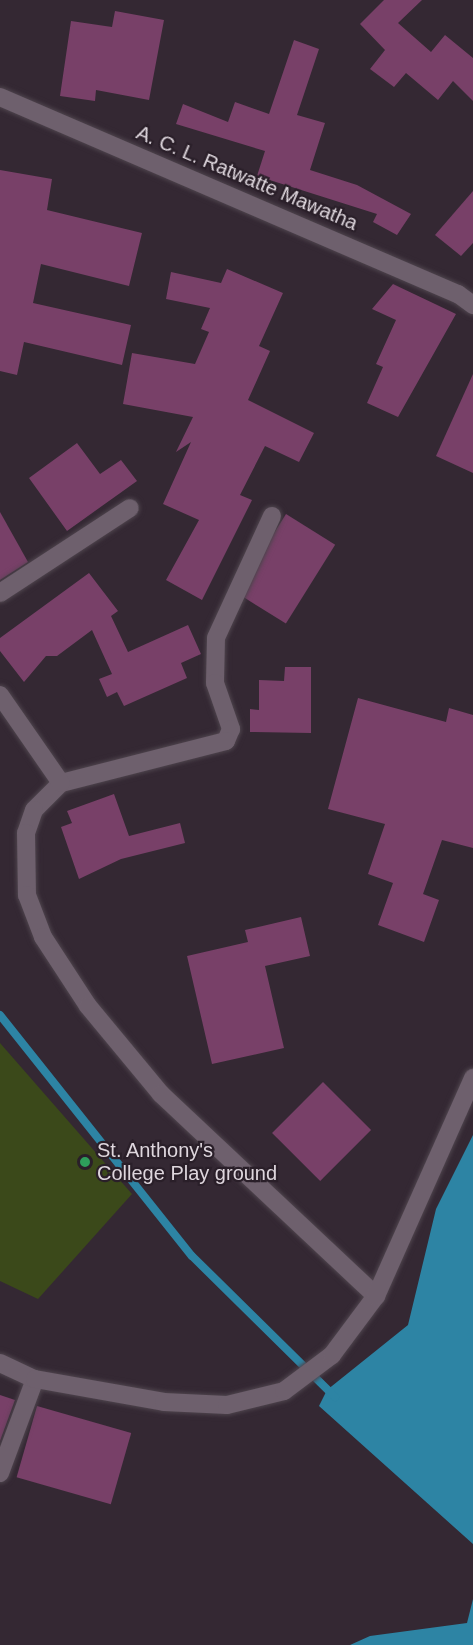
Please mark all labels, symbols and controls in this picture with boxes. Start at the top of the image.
street label: A. C. L. Ratwatte Mawatha [133,120,361,236]
place label: St. Anthony's College Play ground [97,1138,277,1185]
marker: St. Anthony's College Play ground [78,1155,92,1169]

